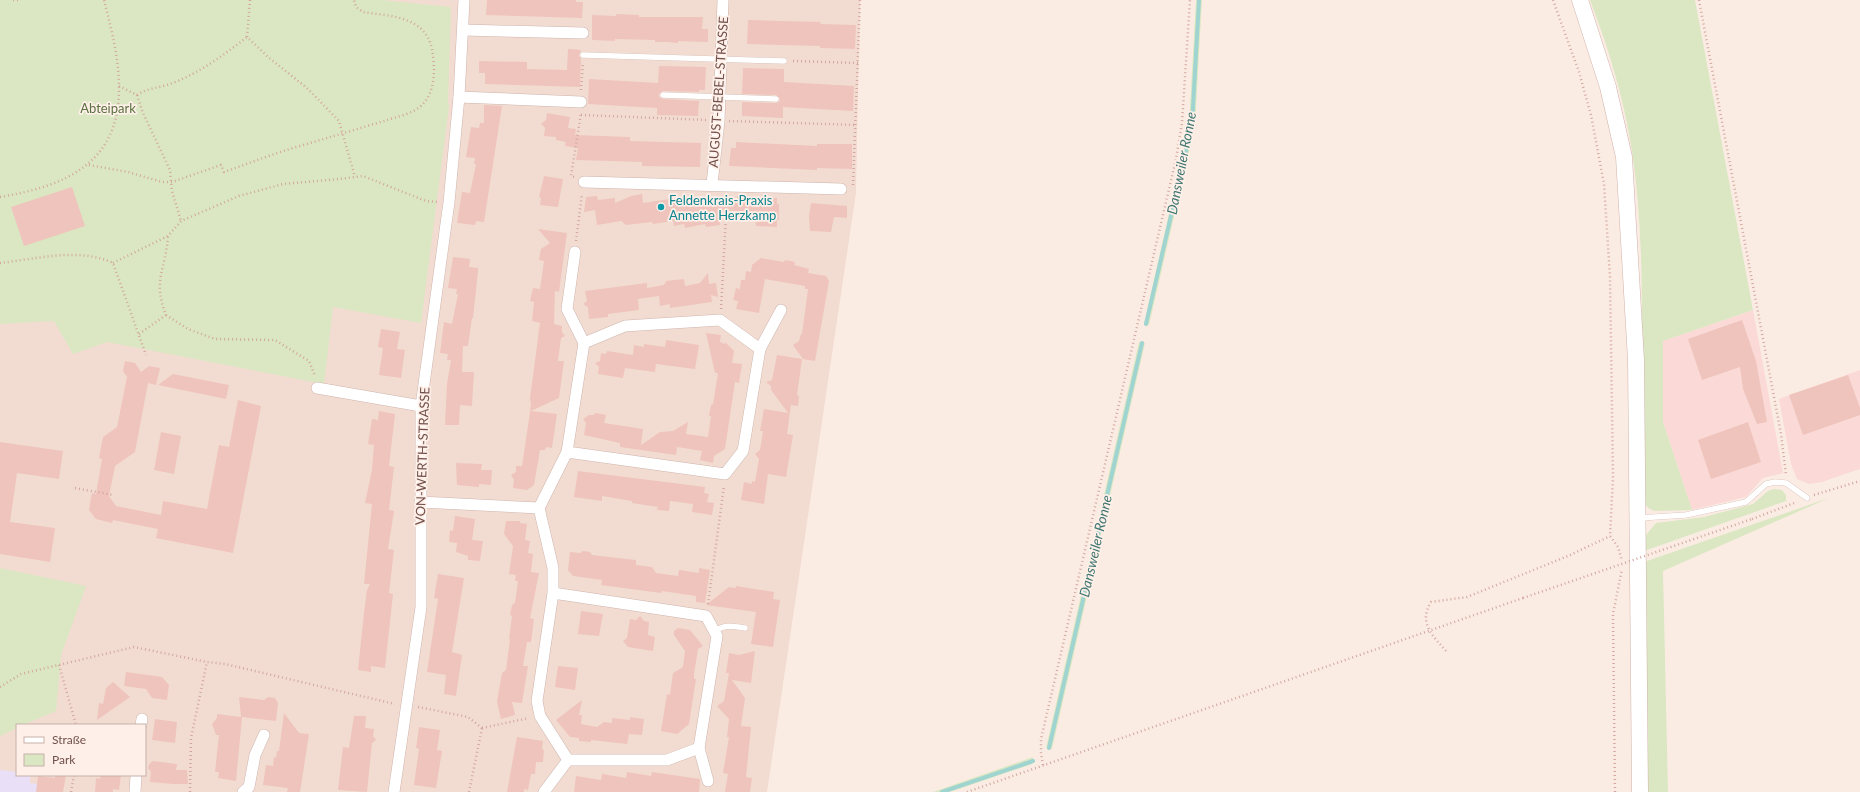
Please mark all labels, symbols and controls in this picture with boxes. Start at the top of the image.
street label: AUGUST-BEBEL-STRASSE [705,16,731,168]
park label: Abteipark [80,100,136,116]
water label: Dansweiler Ronne [1163,110,1199,216]
place label: Feldenkrais-Praxis Annette Herzkamp [669,192,776,223]
marker: Feldenkrais-Praxis Annette Herzkamp [656,202,666,212]
street label: VON-WERTH-STRASSE [412,387,432,525]
water label: Dansweiler Ronne [1075,493,1115,599]
legend [16,724,146,776]
text: Straße [52,732,86,747]
text: Park [52,752,76,767]

